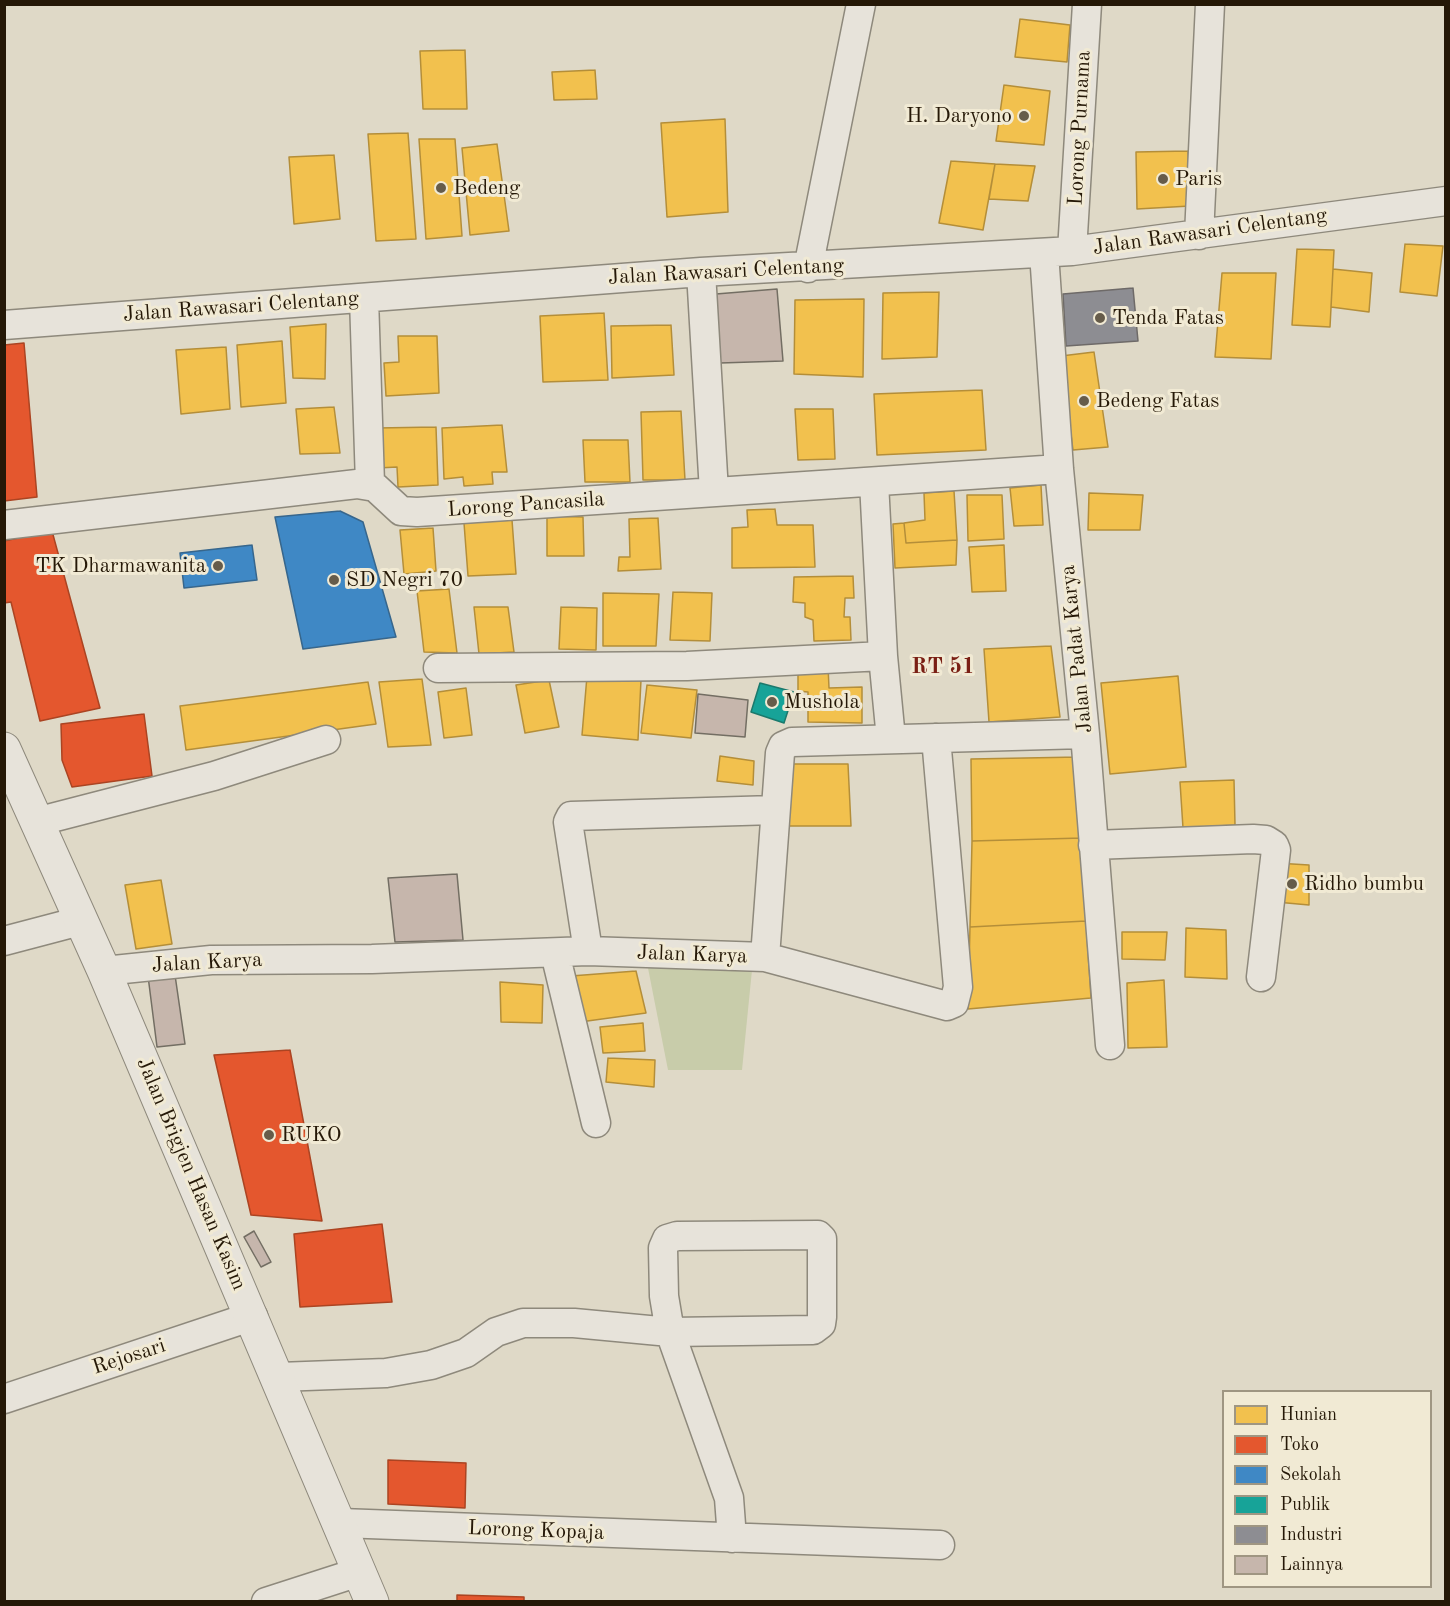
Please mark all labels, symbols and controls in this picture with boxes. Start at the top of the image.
street label: Lorong Purnama [1063,50,1097,206]
place label: H. Daryono [906,103,1012,129]
marker: H. Daryono [1017,109,1031,123]
place label: Paris [1175,166,1222,192]
marker: Paris [1156,172,1170,186]
place label: Bedeng [453,175,520,201]
marker: Bedeng [434,181,448,195]
street label: Jalan Rawasari Celentang [1091,203,1329,261]
street label: Jalan Rawasari Celentang [607,253,845,291]
street label: Jalan Rawasari Celentang [122,286,360,328]
place label: Tenda Fatas [1112,305,1224,331]
marker: Tenda Fatas [1093,311,1107,325]
place label: Bedeng Fatas [1096,388,1219,414]
marker: Bedeng Fatas [1077,394,1091,408]
street label: Lorong Pancasila [447,487,605,523]
place label: TK Dharmawanita [35,553,206,579]
marker: TK Dharmawanita [211,559,225,573]
street label: Jalan Padat Karya [1056,564,1098,734]
place label: SD Negri 70 [346,567,463,593]
marker: SD Negri 70 [327,573,341,587]
district label: RT 51 [911,654,975,680]
place label: Mushola [784,689,860,715]
marker: Mushola [765,695,779,709]
place label: Ridho bumbu [1304,871,1424,897]
marker: Ridho bumbu [1285,877,1299,891]
street label: Jalan Karya [636,940,748,970]
street label: Jalan Karya [151,948,263,978]
street label: Jalan Brigjen Hasan Kasim [131,1054,251,1294]
place label: RUKO [281,1122,341,1148]
marker: RUKO [262,1128,276,1142]
street label: Rejosari [89,1333,169,1381]
legend [1222,1390,1432,1588]
text: Hunian [1280,1406,1337,1424]
text: Toko [1280,1436,1319,1454]
text: Sekolah [1280,1466,1341,1484]
text: Publik [1280,1496,1330,1514]
street label: Lorong Kopaja [467,1516,605,1546]
text: Industri [1280,1526,1342,1544]
text: Lainnya [1280,1556,1343,1574]

